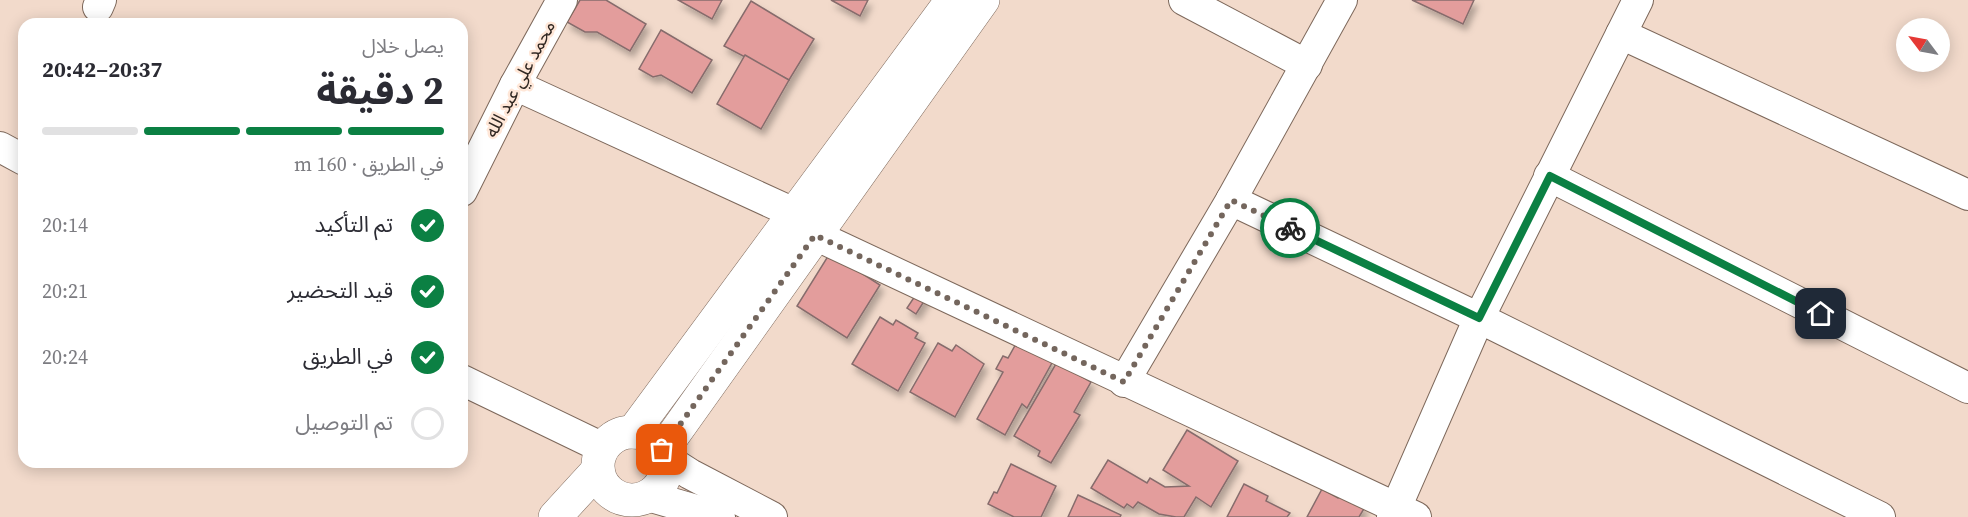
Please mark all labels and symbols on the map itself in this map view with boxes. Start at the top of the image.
street label: محمد علي عبد الله [478,16,562,142]
north arrow [1896,18,1950,72]
courier [1260,198,1320,258]
pin [1795,288,1846,339]
pin [636,424,687,475]

